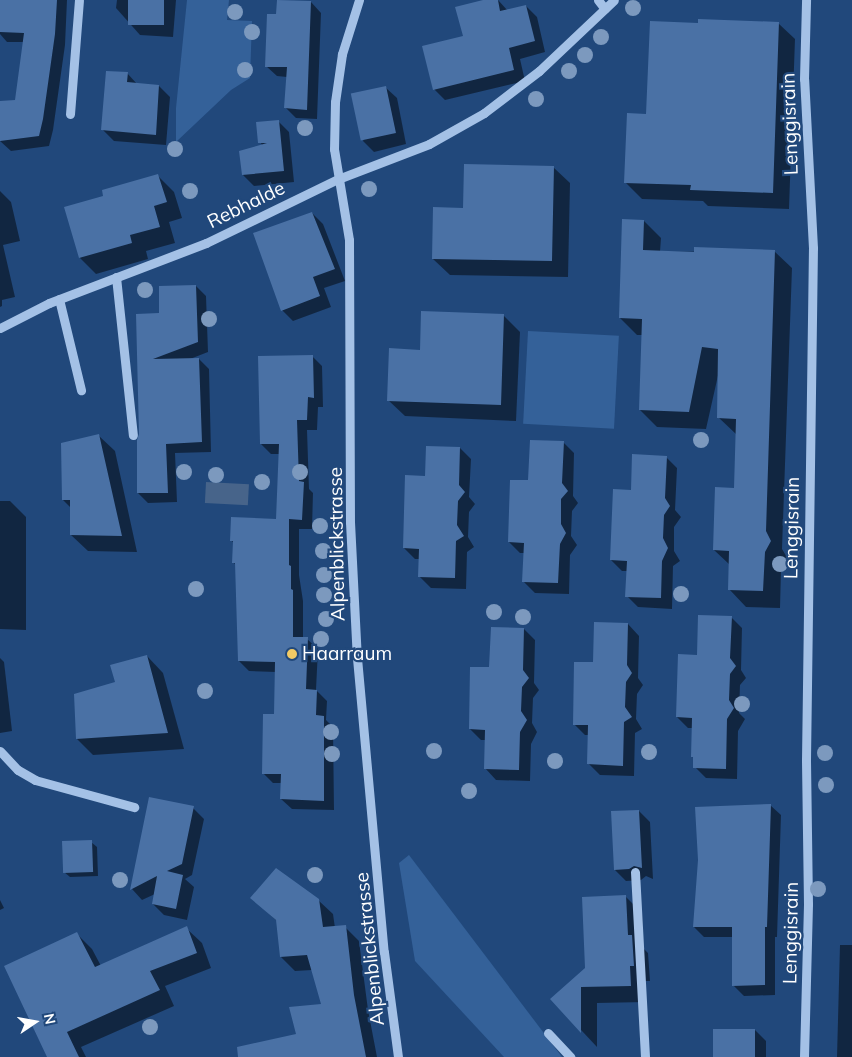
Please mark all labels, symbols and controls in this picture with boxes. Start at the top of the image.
street label: Lenggisrain [777,72,803,176]
street label: Rebhalde [203,176,289,234]
street label: Alpenblickstrasse [324,467,350,621]
street label: Lenggisrain [780,477,804,579]
place label: Haarraum [302,643,392,665]
marker: Haarraum [286,648,298,660]
street label: Alpenblickstrasse [351,871,389,1027]
street label: Lenggisrain [779,882,803,984]
north arrow [10,997,60,1047]
text: N [40,1012,60,1026]

